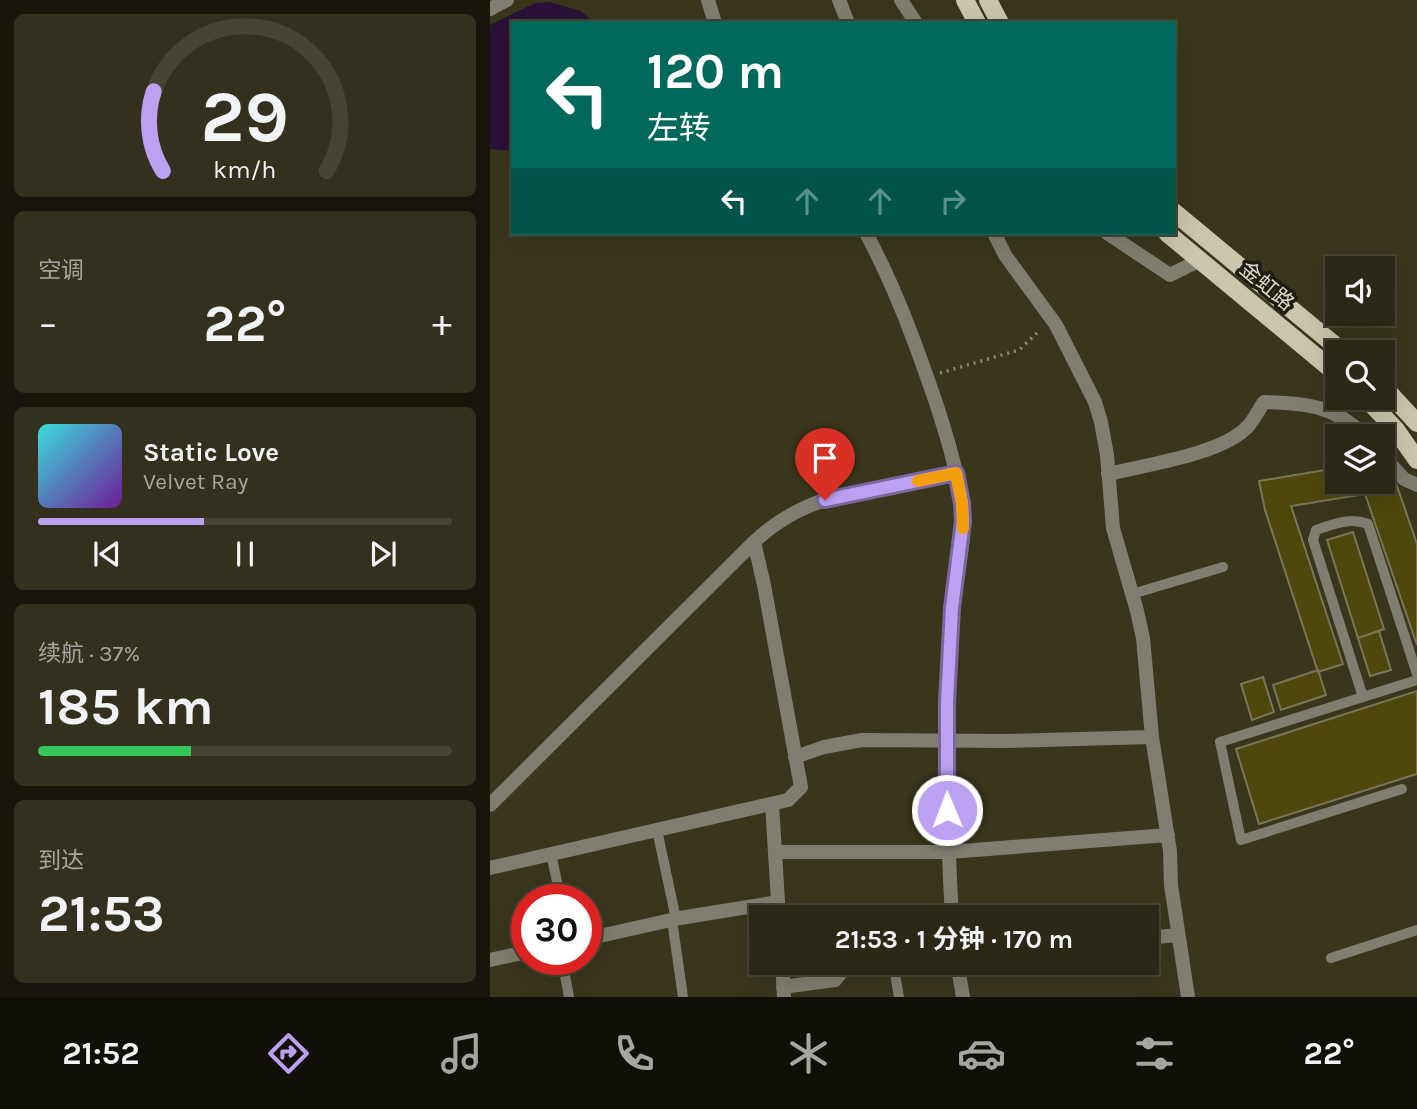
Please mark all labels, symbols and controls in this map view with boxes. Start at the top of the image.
text: 120 m [647,43,784,100]
icon: left [532,49,623,140]
text: 29 [201,75,289,160]
text: 左转 [647,110,711,147]
text: km/h [213,155,277,184]
icon: left [715,182,753,220]
icon: ahead [788,182,826,220]
icon: ahead [861,182,899,220]
icon: right [934,182,972,220]
map controls [1325,256,1395,494]
button: sound [1325,256,1395,326]
text: 空调 [38,257,84,284]
street label: 金虹路 [1235,257,1299,315]
text: 22° [203,293,287,354]
text: − [38,301,58,346]
text: + [432,301,452,346]
button: search [1325,340,1395,410]
button: layers [1325,424,1395,494]
pin [795,428,855,500]
text: Static Love [143,437,279,468]
icon: arrive [806,439,844,477]
text: Velvet Ray [143,468,248,495]
icon: previous [88,535,126,573]
icon: pause [226,535,264,573]
icon: next [364,535,402,573]
text: 续航 · 37% [38,640,140,667]
text: 185 km [38,676,214,737]
position arrow [910,773,984,847]
text: 到达 [38,847,84,874]
text: 21:53 [38,883,165,944]
speed limit sign: 30 [511,884,602,975]
text: 21:53 · 1 分钟 · 170 m [835,924,1073,955]
icon: directions [264,1029,313,1078]
icon: music [437,1029,486,1078]
icon: phone [610,1029,659,1078]
icon: climate [784,1029,833,1078]
icon: car [957,1029,1006,1078]
icon: filters [1130,1029,1179,1078]
text: 21:52 [62,1035,140,1072]
text: 22° [1304,1035,1355,1072]

